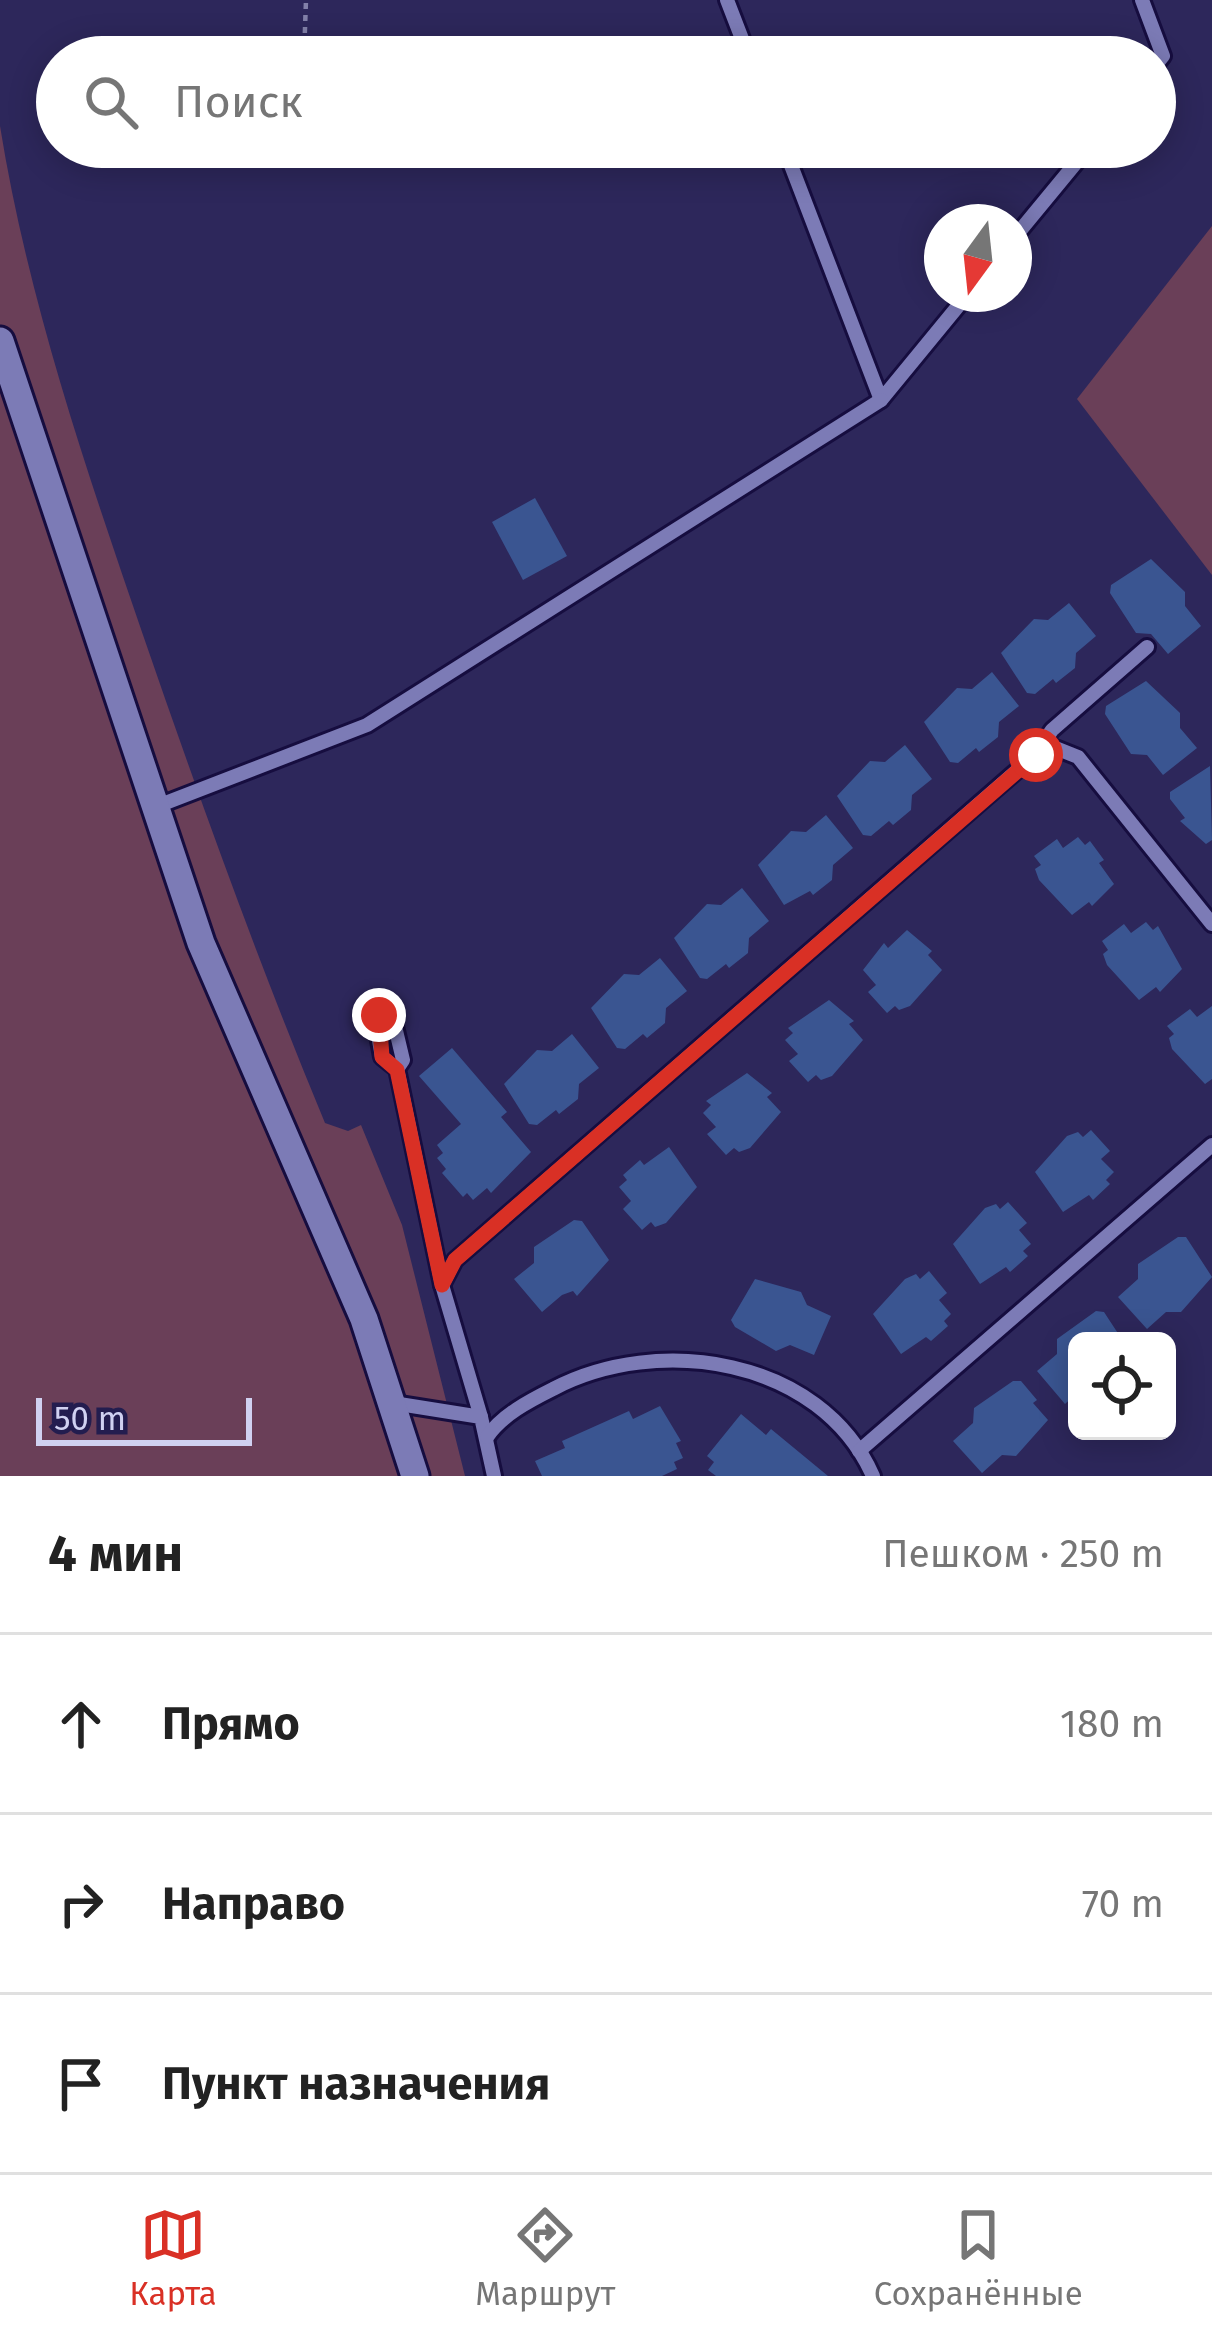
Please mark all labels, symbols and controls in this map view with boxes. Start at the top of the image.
search box [36,36,1176,168]
icon: search [78,69,144,135]
text: Поиск [174,75,303,129]
north arrow [924,204,1032,312]
route start [1009,728,1063,782]
route end [352,988,406,1042]
map controls [1068,1332,1176,1440]
button: locate [1068,1332,1176,1440]
scale bar [36,1392,252,1445]
text: 50 m [54,1399,126,1439]
text: 4 мин [48,1523,183,1585]
text: Пешком · 250 m [882,1531,1164,1577]
icon: ahead [48,1691,114,1757]
text: Прямо [162,1697,300,1751]
text: 180 m [1060,1701,1164,1747]
icon: right [48,1871,114,1937]
text: Направо [162,1877,345,1931]
text: 70 m [1082,1881,1164,1927]
icon: arrive [48,2051,114,2117]
text: Пункт назначения [162,2057,550,2111]
tab: Карта [129,2202,217,2314]
tab: Маршрут [475,2202,615,2314]
tab: Сохранённые [874,2202,1083,2314]

